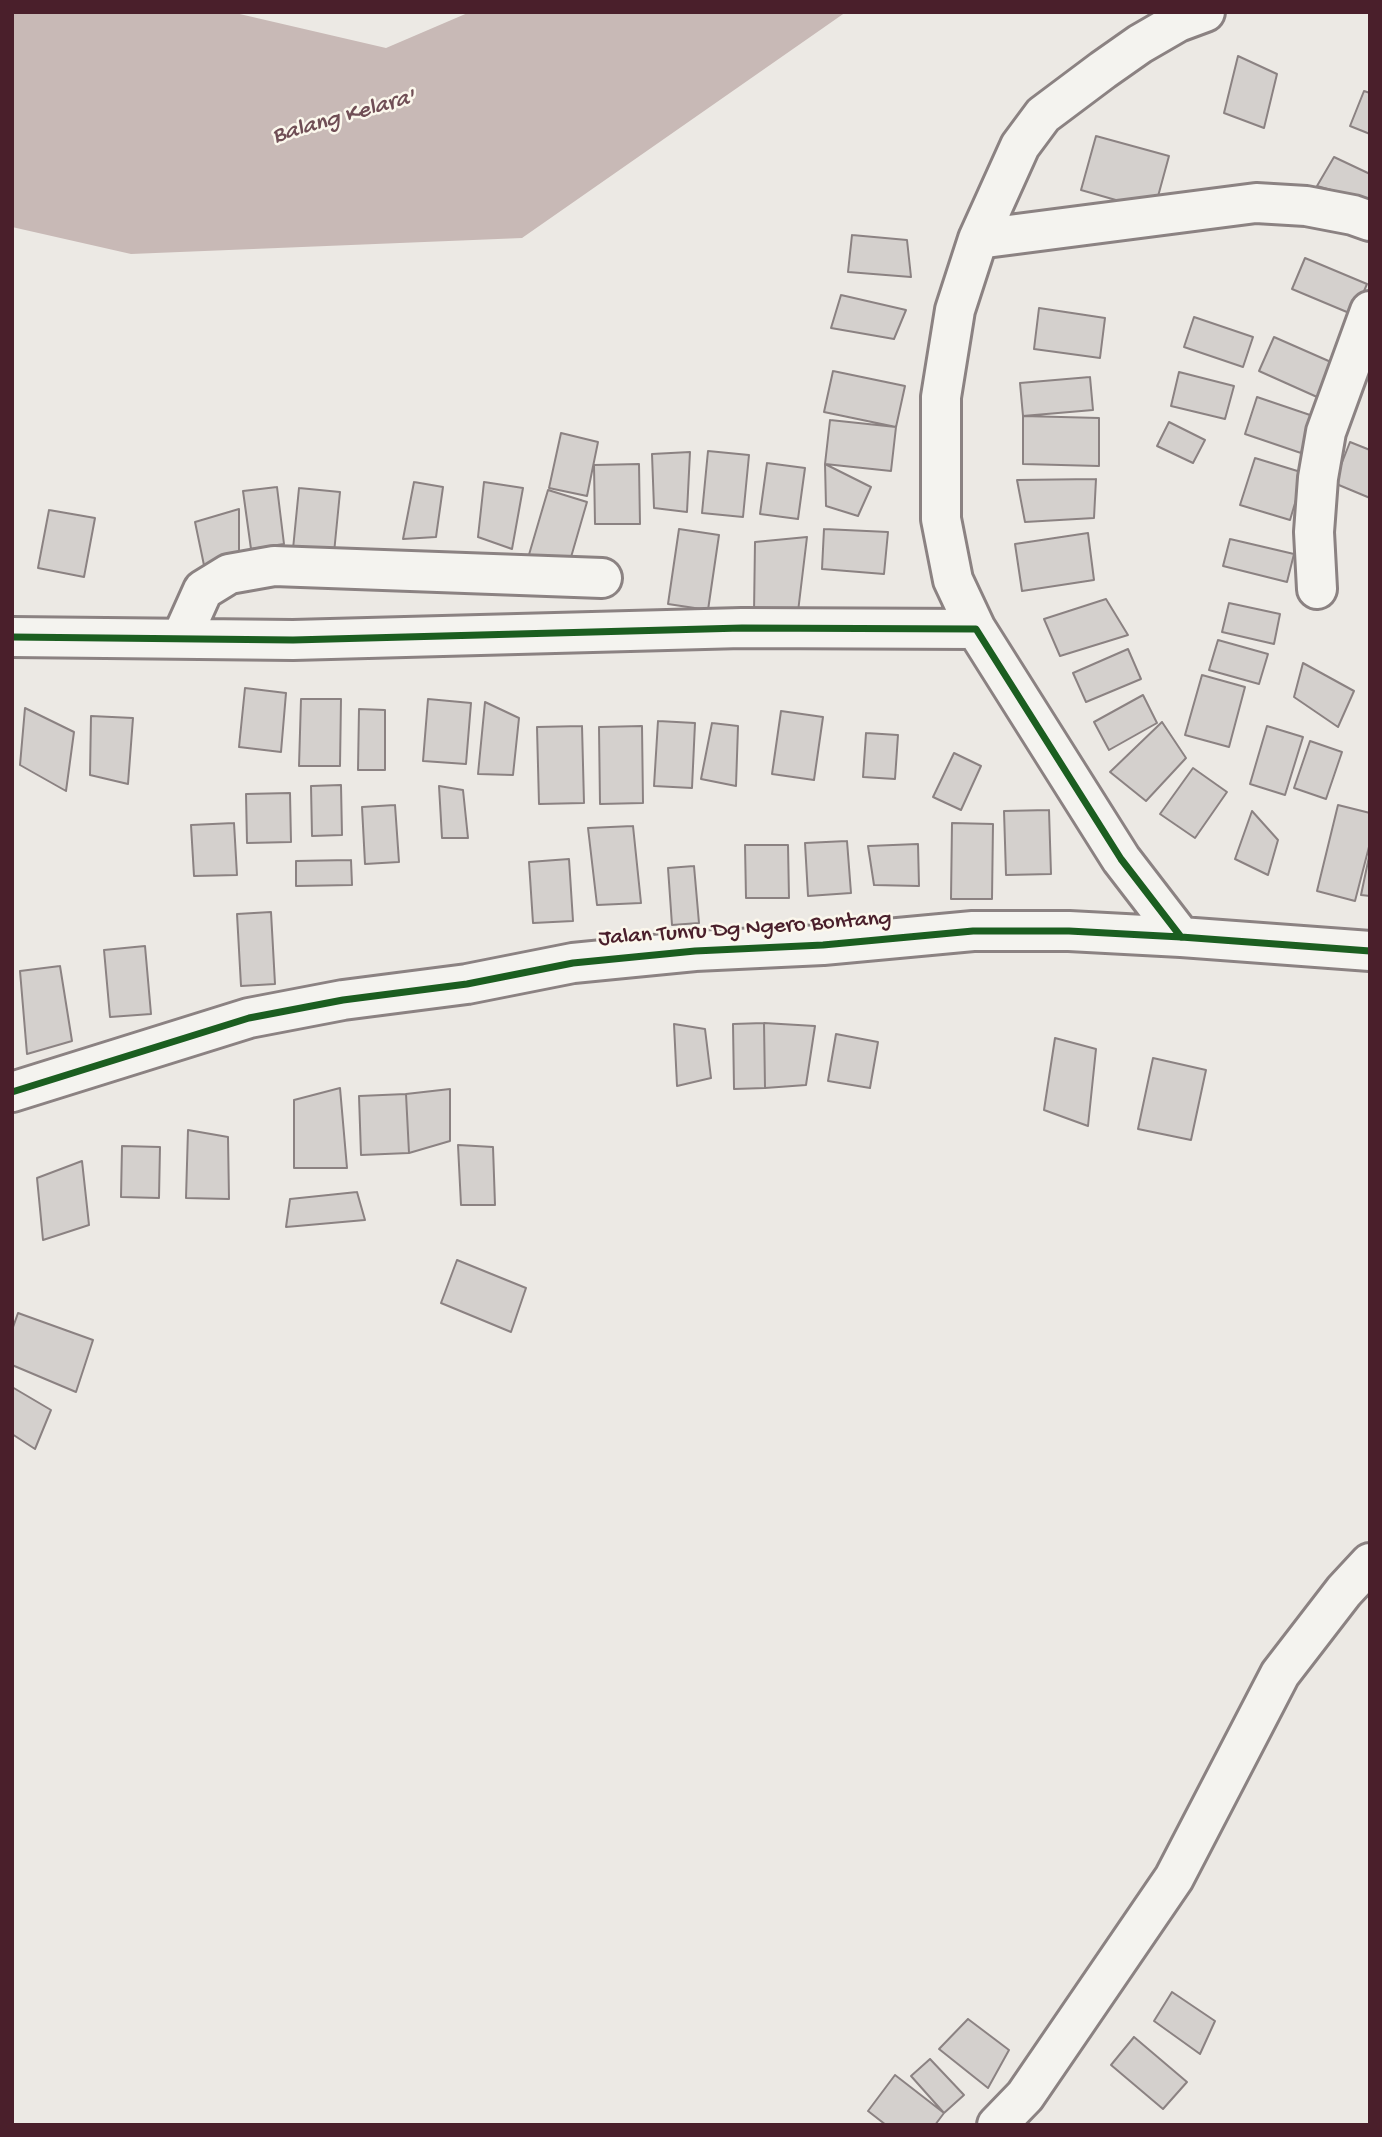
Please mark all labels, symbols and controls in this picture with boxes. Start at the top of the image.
water label: Balang Kelara' [269,84,419,152]
street label: Jalan Tunru Dg Ngero Bontang [597,906,893,954]

